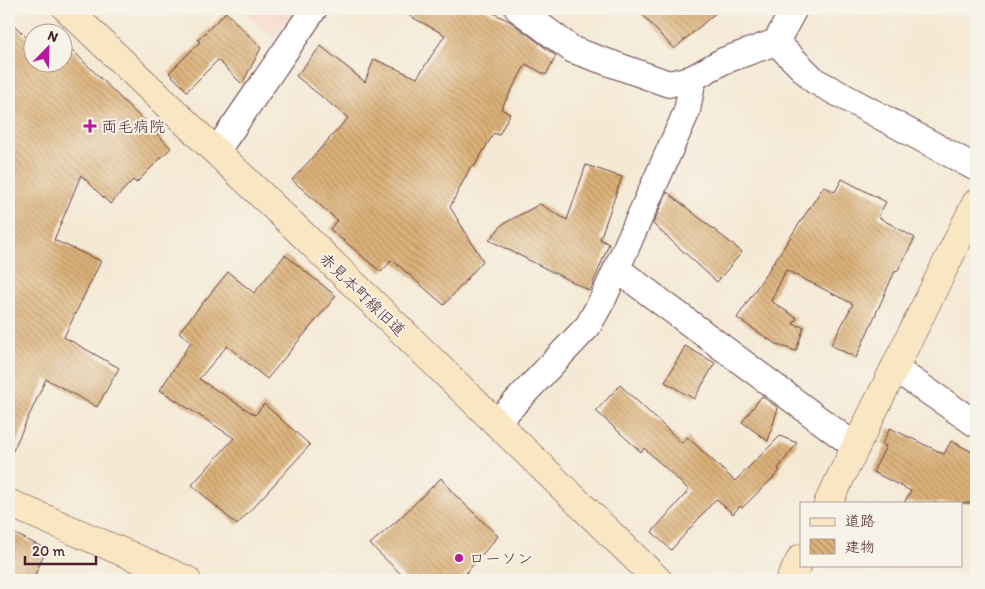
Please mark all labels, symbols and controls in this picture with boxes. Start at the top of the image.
north arrow [22,22,72,72]
text: N [45,27,61,46]
place label: 両毛病院 [101,117,165,136]
marker: 両毛病院 [83,119,97,133]
street label: 赤見本町線旧道 [316,249,410,340]
legend [800,502,962,566]
text: 道路 [845,512,875,530]
scale bar [25,534,96,566]
text: 建物 [845,538,875,556]
text: 20 m [32,542,66,560]
place label: ローソン [469,549,533,568]
marker: ローソン [453,552,465,564]

